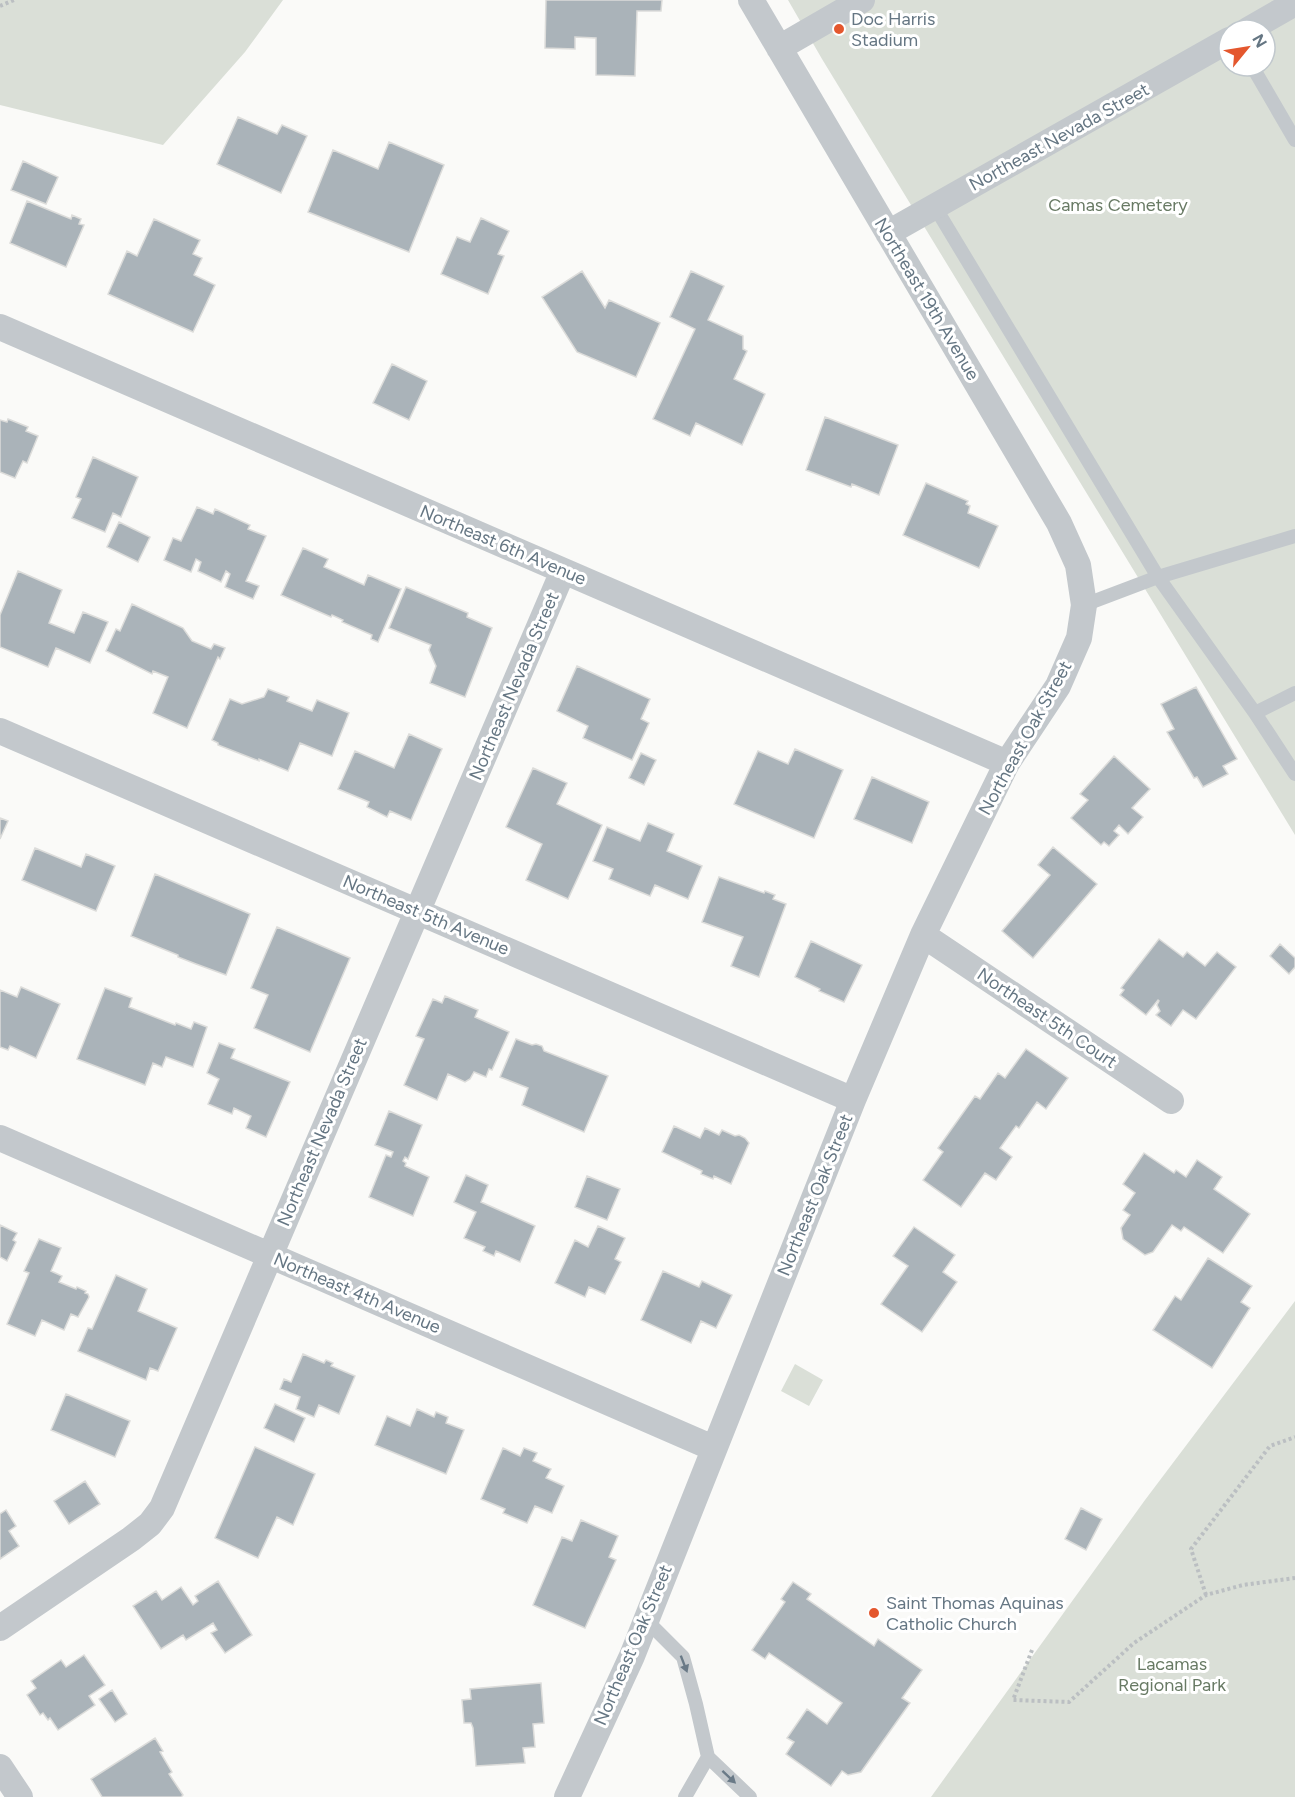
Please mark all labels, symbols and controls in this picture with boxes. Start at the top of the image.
place label: Doc Harris Stadium [851,8,935,51]
north arrow [1217,18,1277,78]
marker: Doc Harris Stadium [832,22,846,36]
text: N [1248,31,1271,51]
street label: Northeast Nevada Street [965,78,1153,196]
park label: Camas Cemetery [1048,194,1188,216]
street label: Northeast 19th Avenue [870,214,984,384]
street label: Northeast 6th Avenue [417,500,590,590]
street label: Northeast Nevada Street [464,588,564,783]
street label: Northeast Oak Street [974,657,1077,819]
street label: Northeast 5th Avenue [340,870,513,960]
street label: Northeast 5th Court [973,963,1121,1073]
street label: Northeast Nevada Street [272,1034,372,1229]
street label: Northeast Oak Street [772,1111,858,1279]
street label: Northeast 4th Avenue [270,1248,444,1338]
street label: Northeast Oak Street [589,1561,677,1729]
place label: Saint Thomas Aquinas Catholic Church [886,1592,1064,1635]
marker: Saint Thomas Aquinas Catholic Church [867,1606,881,1620]
park label: Lacamas Regional Park [1118,1653,1226,1696]
one-way arrow [679,1655,689,1673]
one-way arrow [721,1770,736,1783]

